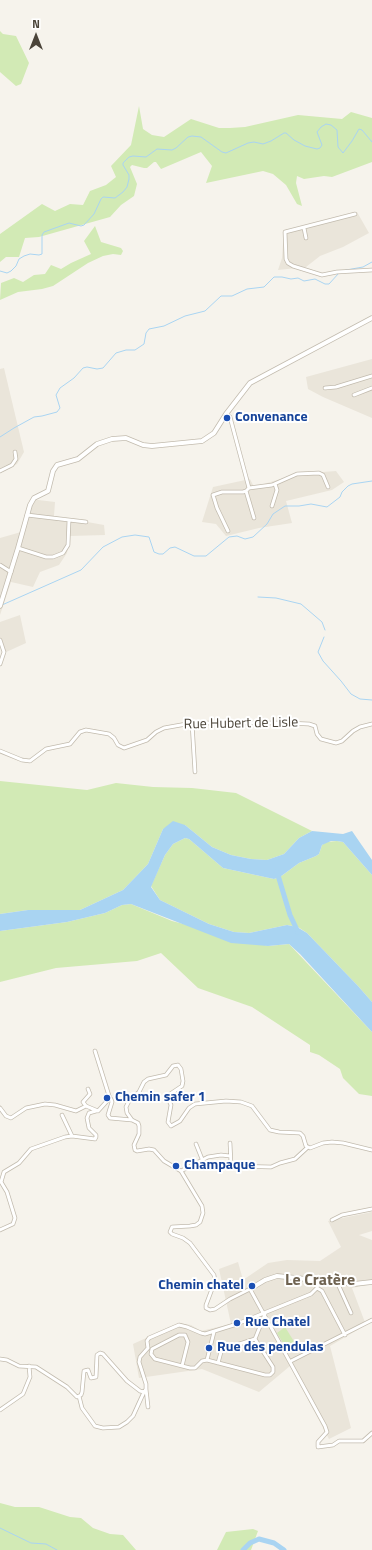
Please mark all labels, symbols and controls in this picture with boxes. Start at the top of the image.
north arrow [16,16,56,56]
text: N [32,16,40,32]
place label: Convenance [235,410,308,426]
marker: Convenance [222,413,232,423]
street label: Rue Hubert de Lisle [184,715,298,733]
place label: Chemin safer 1 [115,1090,206,1106]
marker: Chemin safer 1 [102,1093,112,1103]
place label: Champaque [184,1158,255,1174]
marker: Champaque [171,1161,181,1171]
district label: Le Cratère [285,1271,355,1291]
place label: Chemin chatel [158,1278,244,1294]
marker: Chemin chatel [247,1281,257,1291]
place label: Rue Chatel [245,1315,310,1331]
marker: Rue Chatel [232,1318,242,1328]
place label: Rue des pendulas [217,1340,324,1356]
marker: Rue des pendulas [204,1343,214,1353]

